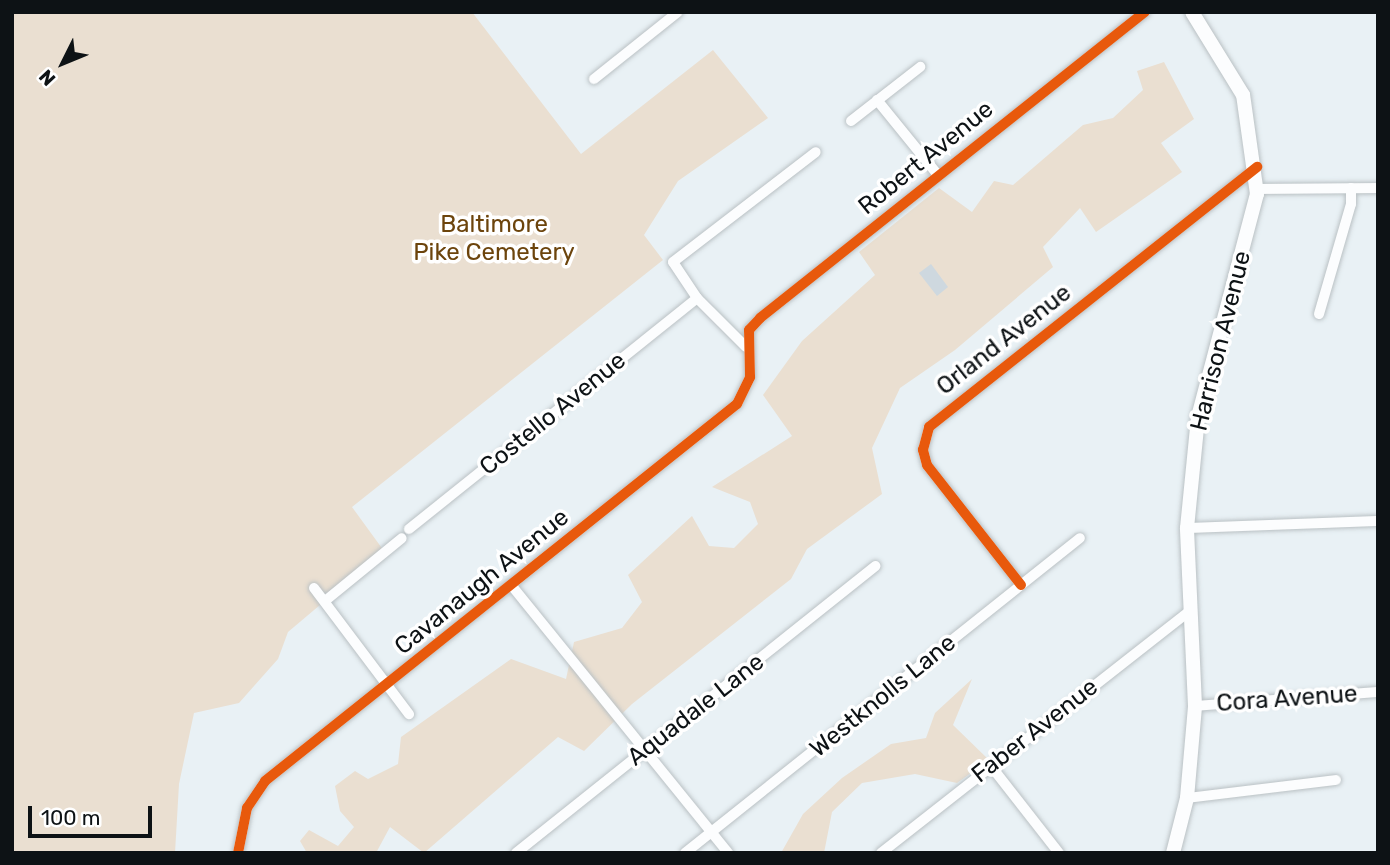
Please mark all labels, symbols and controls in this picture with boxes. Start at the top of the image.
north arrow [28,28,98,98]
text: N [34,65,60,91]
street label: Robert Avenue [853,95,999,221]
park label: Baltimore Pike Cemetery [413,211,575,267]
street label: Harrison Avenue [1185,248,1257,434]
street label: Orland Avenue [931,278,1077,402]
street label: Costello Avenue [474,346,632,482]
street label: Cavanaugh Avenue [389,503,575,661]
street label: Westknolls Lane [804,628,962,764]
street label: Aquadale Lane [622,648,770,772]
street label: Faber Avenue [966,672,1104,790]
street label: Cora Avenue [1215,680,1359,718]
scale bar [32,792,156,836]
text: 100 m [41,805,100,830]

